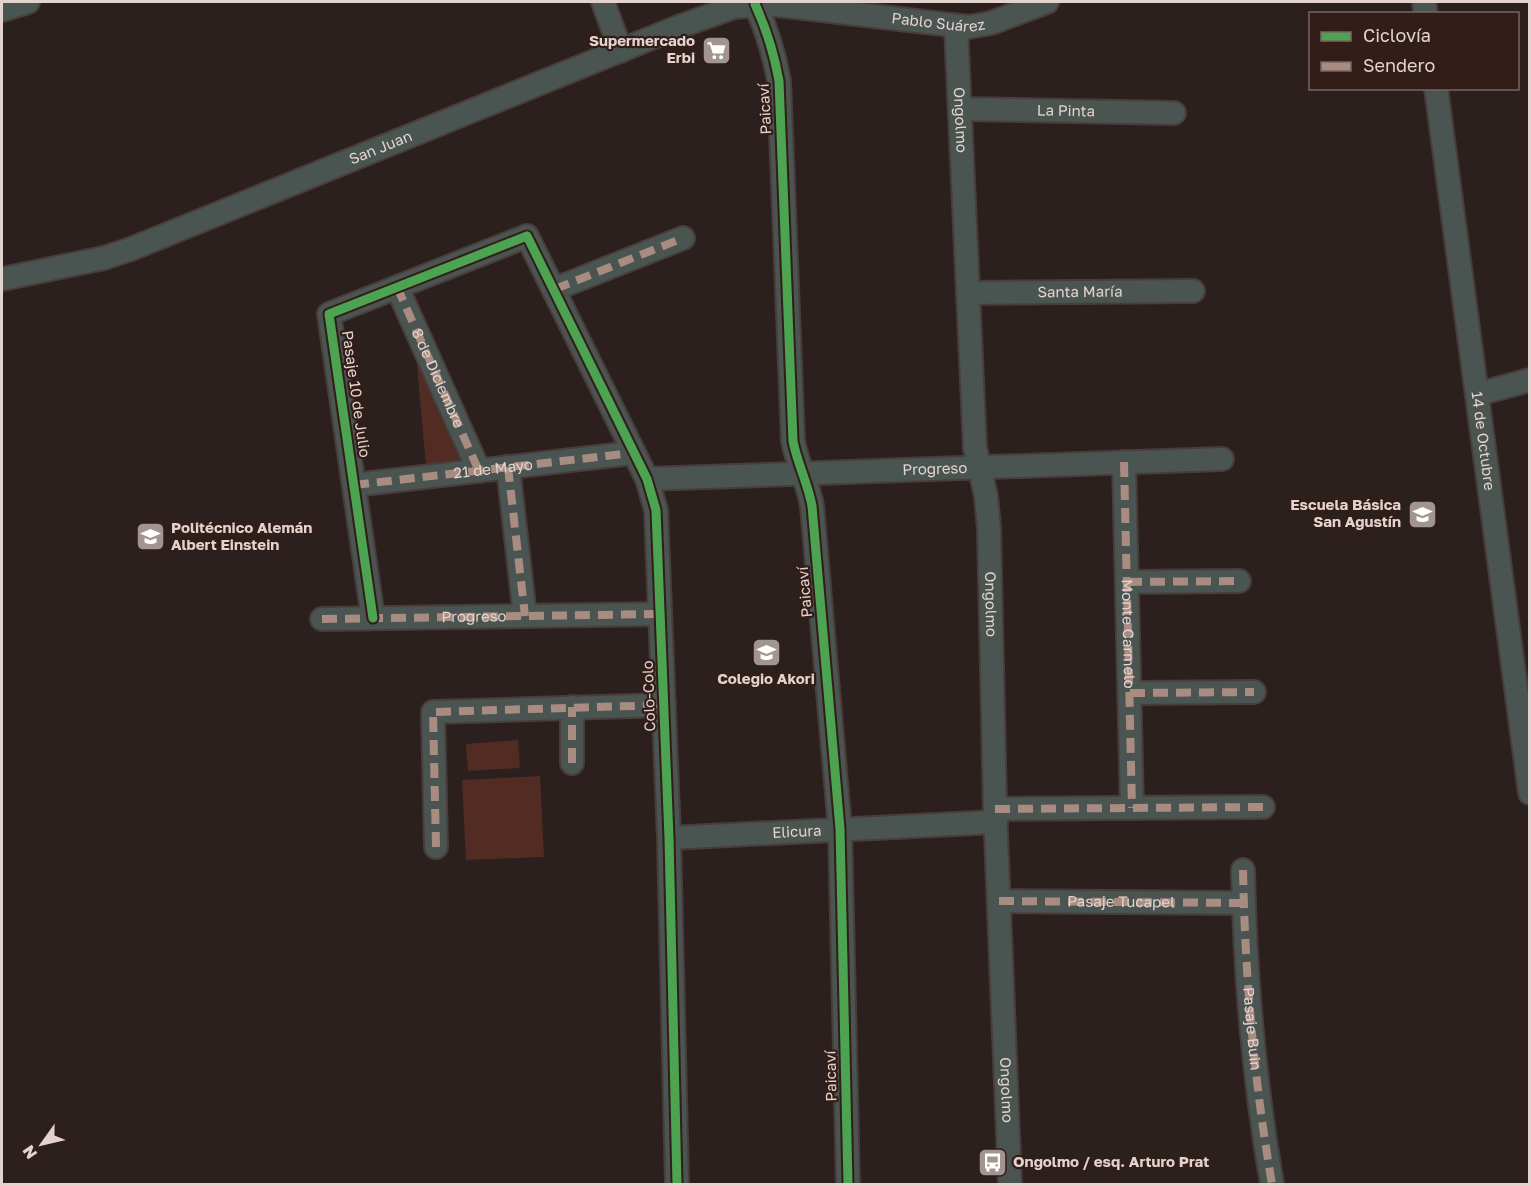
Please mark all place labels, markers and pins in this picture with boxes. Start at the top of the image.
place label: Supermercado Erbi [589,31,695,66]
supermarket icon: Supermercado Erbi [700,34,732,66]
place label: Escuela Básica San Agustín [1290,495,1401,530]
school or university icon: Escuela Básica San Agustín [1406,498,1438,530]
place label: Politécnico Alemán Albert Einstein [171,518,312,553]
school or university icon: Politécnico Alemán Albert Einstein [134,521,166,553]
school or university icon: Colegio Akori [750,636,782,668]
place label: Colegio Akori [717,669,815,687]
bus stop icon: Ongolmo / esq. Arturo Prat [976,1146,1008,1178]
place label: Ongolmo / esq. Arturo Prat [1013,1152,1209,1170]

